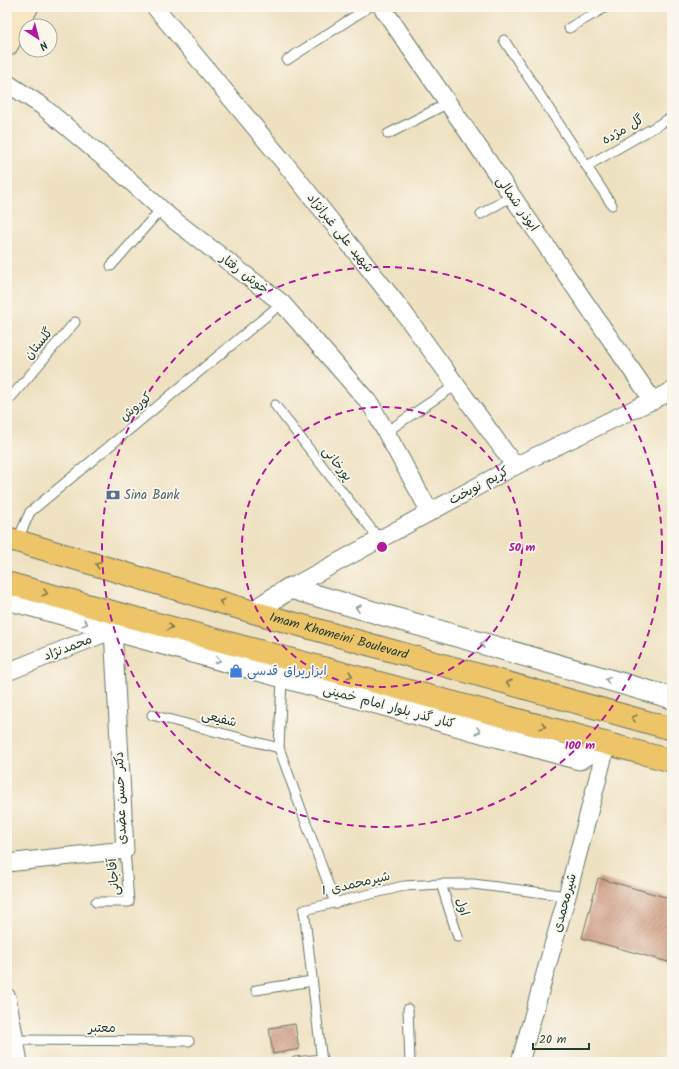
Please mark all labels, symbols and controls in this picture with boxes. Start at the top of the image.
north arrow [18,18,58,58]
text: N [35,36,51,55]
street label: گل مژده [598,109,649,151]
street label: ابوذر شمالی [490,172,544,236]
street label: شهید علی غبرانژاد [301,189,379,277]
street label: خوش رفتار [214,248,273,300]
street label: گلستان [19,323,59,365]
street label: کوروش [115,387,157,427]
street label: پورخانی [316,442,358,486]
street label: کریم نوبخت [445,461,513,511]
place label: Sina Bank [124,485,181,506]
bank icon: Sina Bank [105,487,121,503]
text: 50 m [508,538,536,557]
centre of rings [375,540,389,554]
one-way arrow [95,561,102,570]
one-way arrow [41,588,48,597]
one-way arrow [219,598,226,607]
one-way arrow [354,604,361,613]
street label: Imam Khomeini Boulevard [267,607,411,665]
one-way arrow [82,618,88,626]
one-way arrow [167,623,173,631]
street label: محمدنژاد [41,629,95,667]
one-way arrow [479,640,486,649]
one-way arrow [214,655,221,664]
place label: ابزاریراق قدسی [247,661,327,682]
shop icon: ابزاریراق قدسی [228,663,244,679]
one-way arrow [346,670,353,679]
one-way arrow [604,676,611,685]
street label: کنار گذر بلوار امام خمینی [321,679,458,735]
one-way arrow [506,679,513,688]
street label: شفیعی [199,705,239,733]
one-way arrow [631,714,638,723]
one-way arrow [539,721,546,730]
one-way arrow [474,726,481,735]
text: 100 m [565,736,595,755]
street label: دکتر حسن عضدی [109,751,133,845]
street label: آقاجانی [102,857,126,897]
street label: شیرمحمدی 1 [320,866,392,902]
street label: شیرمحمدی [547,871,583,935]
street label: اول [449,895,475,919]
street label: معتبر [87,1018,116,1039]
scale bar [533,1025,589,1051]
text: 20 m [539,1030,567,1049]

